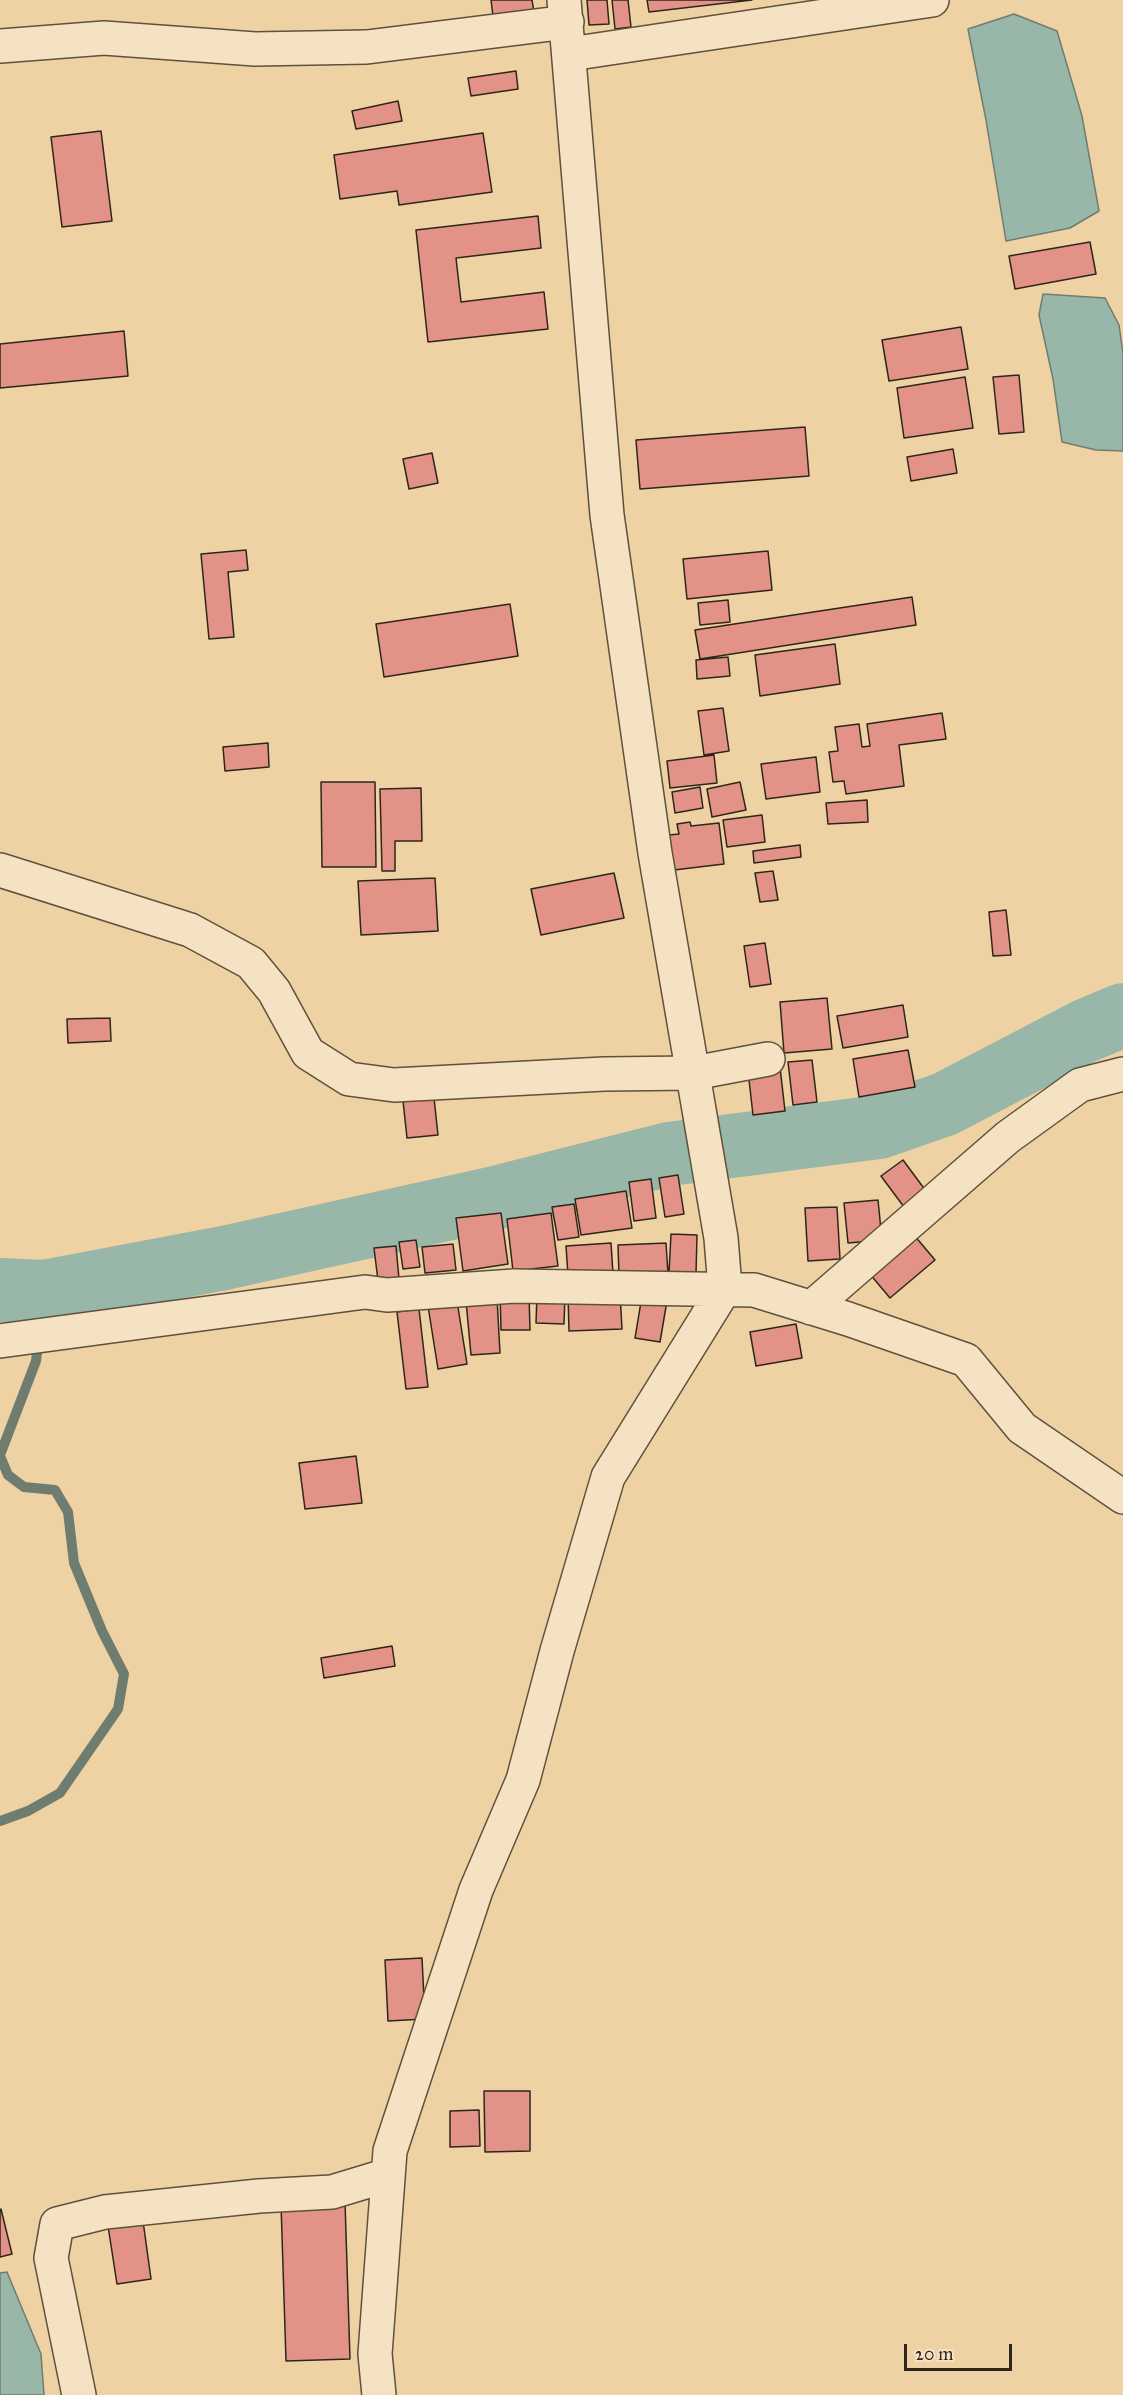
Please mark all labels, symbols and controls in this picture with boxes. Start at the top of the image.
scale bar [907,2332,1015,2370]
text: 20 m [915,2343,953,2365]

